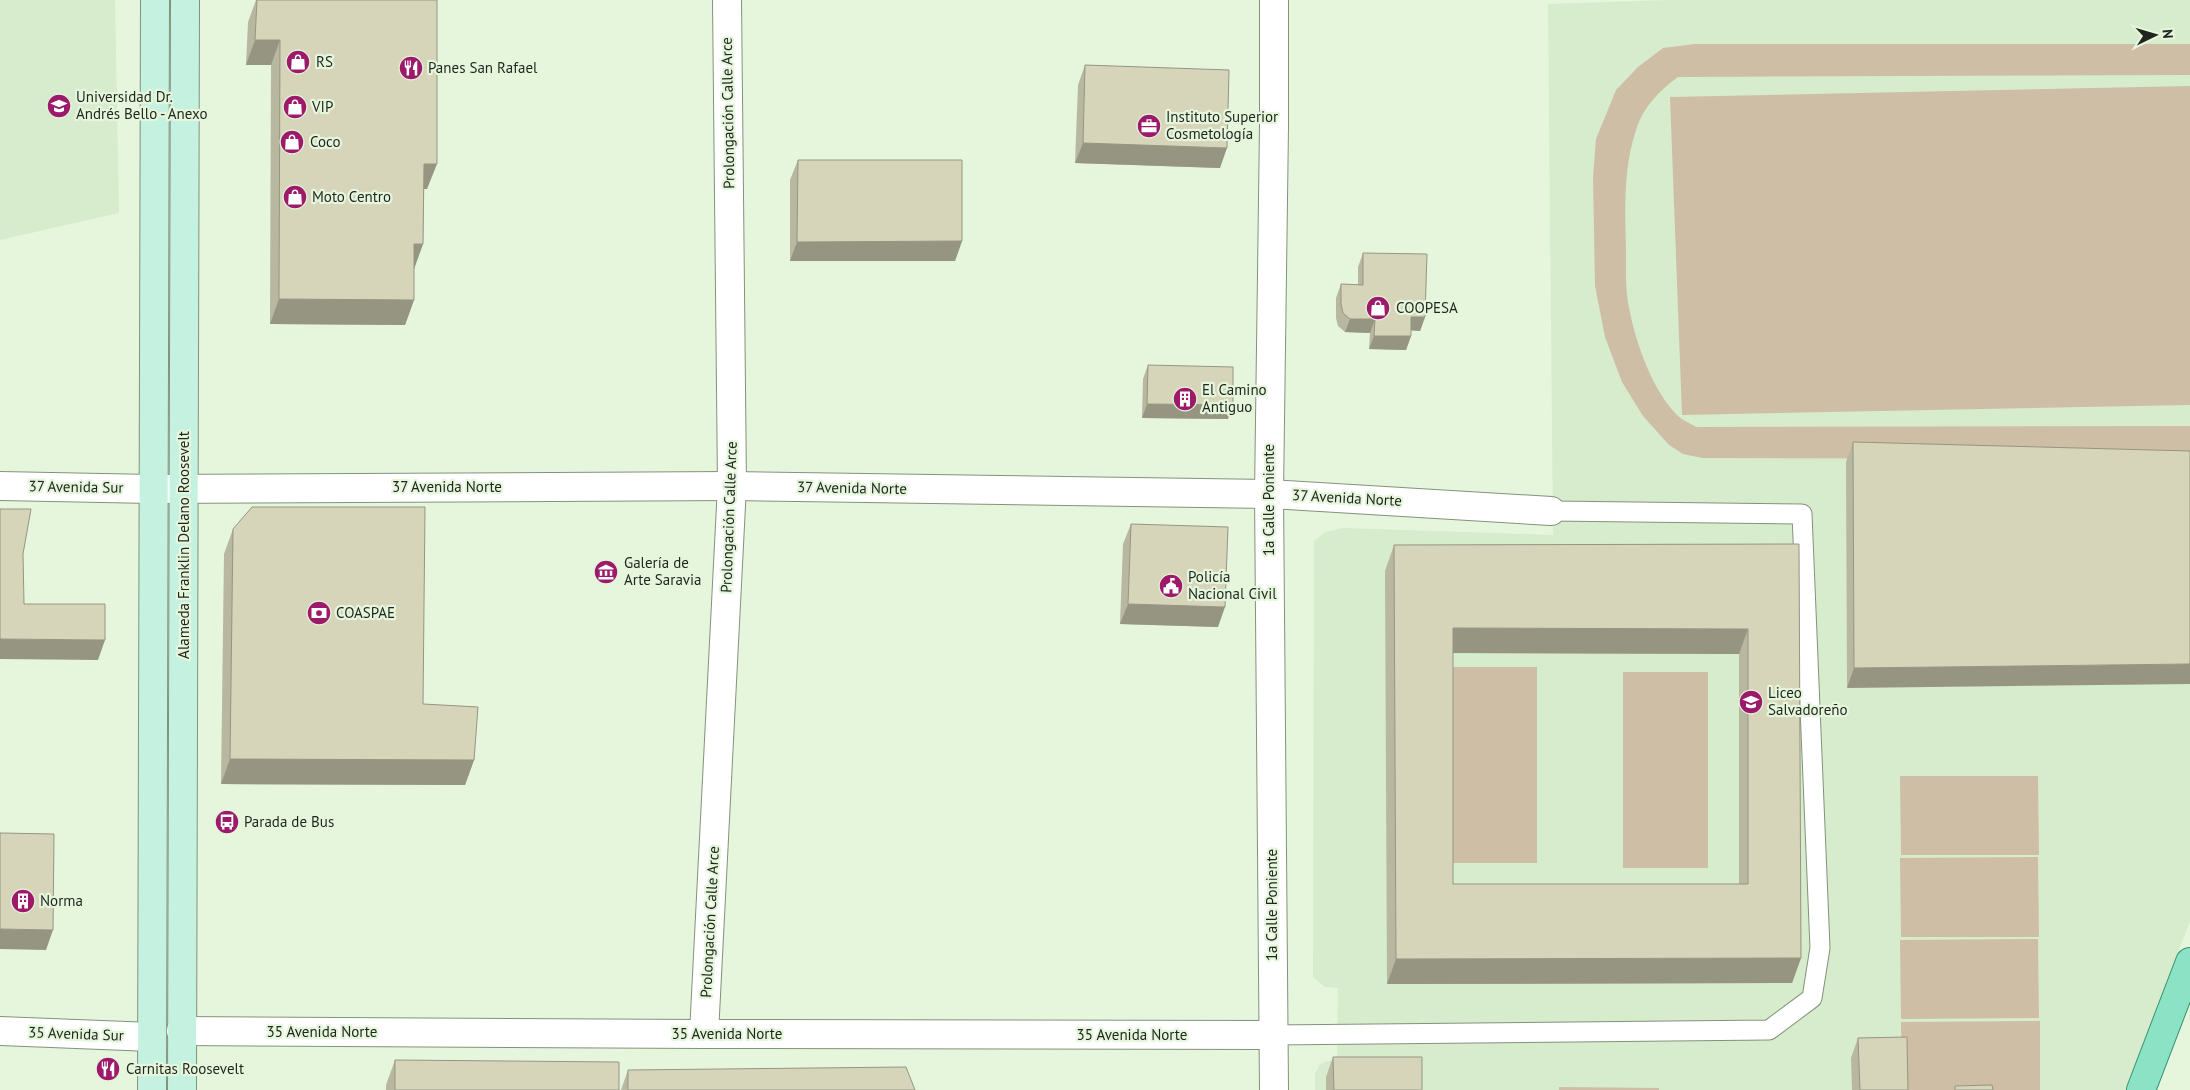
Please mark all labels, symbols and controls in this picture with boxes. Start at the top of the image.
north arrow [2130,10,2180,60]
text: N [2159,28,2177,39]
street label: Prolongación Calle Arce [717,37,738,189]
shop icon: RS [285,49,311,75]
place label: RS [316,52,333,71]
restaurant icon: Panes San Rafael [398,55,424,81]
place label: Panes San Rafael [428,58,538,77]
place label: Universidad Dr. Andrés Bello - Anexo [76,87,207,123]
school or university icon: Universidad Dr. Andrés Bello - Anexo [46,93,72,119]
shop icon: VIP [282,94,308,120]
place label: VIP [311,97,333,116]
place label: Instituto Superior Cosmetología [1166,107,1278,143]
office icon: Instituto Superior Cosmetología [1136,113,1162,139]
shop icon: Coco [279,129,305,155]
place label: Coco [310,132,341,151]
shop icon: Moto Centro [282,184,308,210]
place label: Moto Centro [312,187,391,206]
shop icon: COOPESA [1365,295,1391,321]
place label: COOPESA [1396,298,1458,317]
place label: El Camino Antiguo [1202,380,1267,416]
building icon: El Camino Antiguo [1172,386,1198,412]
street label: Alameda Franklin Delano Roosevelt [174,431,193,659]
street label: Prolongación Calle Arce [716,441,741,593]
street label: 1a Calle Poniente [1259,444,1278,556]
street label: 37 Avenida Sur [28,476,124,497]
street label: 37 Avenida Norte [392,477,502,496]
street label: 37 Avenida Norte [797,477,907,498]
street label: 37 Avenida Norte [1292,485,1402,510]
place label: Galería de Arte Saravia [624,553,702,589]
museum icon: Galería de Arte Saravia [593,559,619,585]
place label: Policía Nacional Civil [1188,567,1277,603]
public building icon: Policía Nacional Civil [1158,573,1184,599]
bank icon: COASPAE [306,600,332,626]
place label: COASPAE [336,603,395,622]
place label: Liceo Salvadoreño [1768,683,1848,719]
school or university icon: Liceo Salvadoreño [1738,689,1764,715]
bus stop icon: Parada de Bus [214,809,240,835]
place label: Parada de Bus [244,812,334,831]
street label: Prolongación Calle Arce [696,846,723,998]
street label: 1a Calle Poniente [1262,849,1281,961]
building icon: Norma [10,888,36,914]
place label: Norma [40,891,83,910]
street label: 35 Avenida Sur [28,1022,124,1045]
street label: 35 Avenida Norte [267,1022,377,1041]
street label: 35 Avenida Norte [672,1024,782,1043]
street label: 35 Avenida Norte [1077,1025,1187,1044]
restaurant icon: Carnitas Roosevelt [95,1056,121,1082]
place label: Carnitas Roosevelt [126,1059,244,1078]

